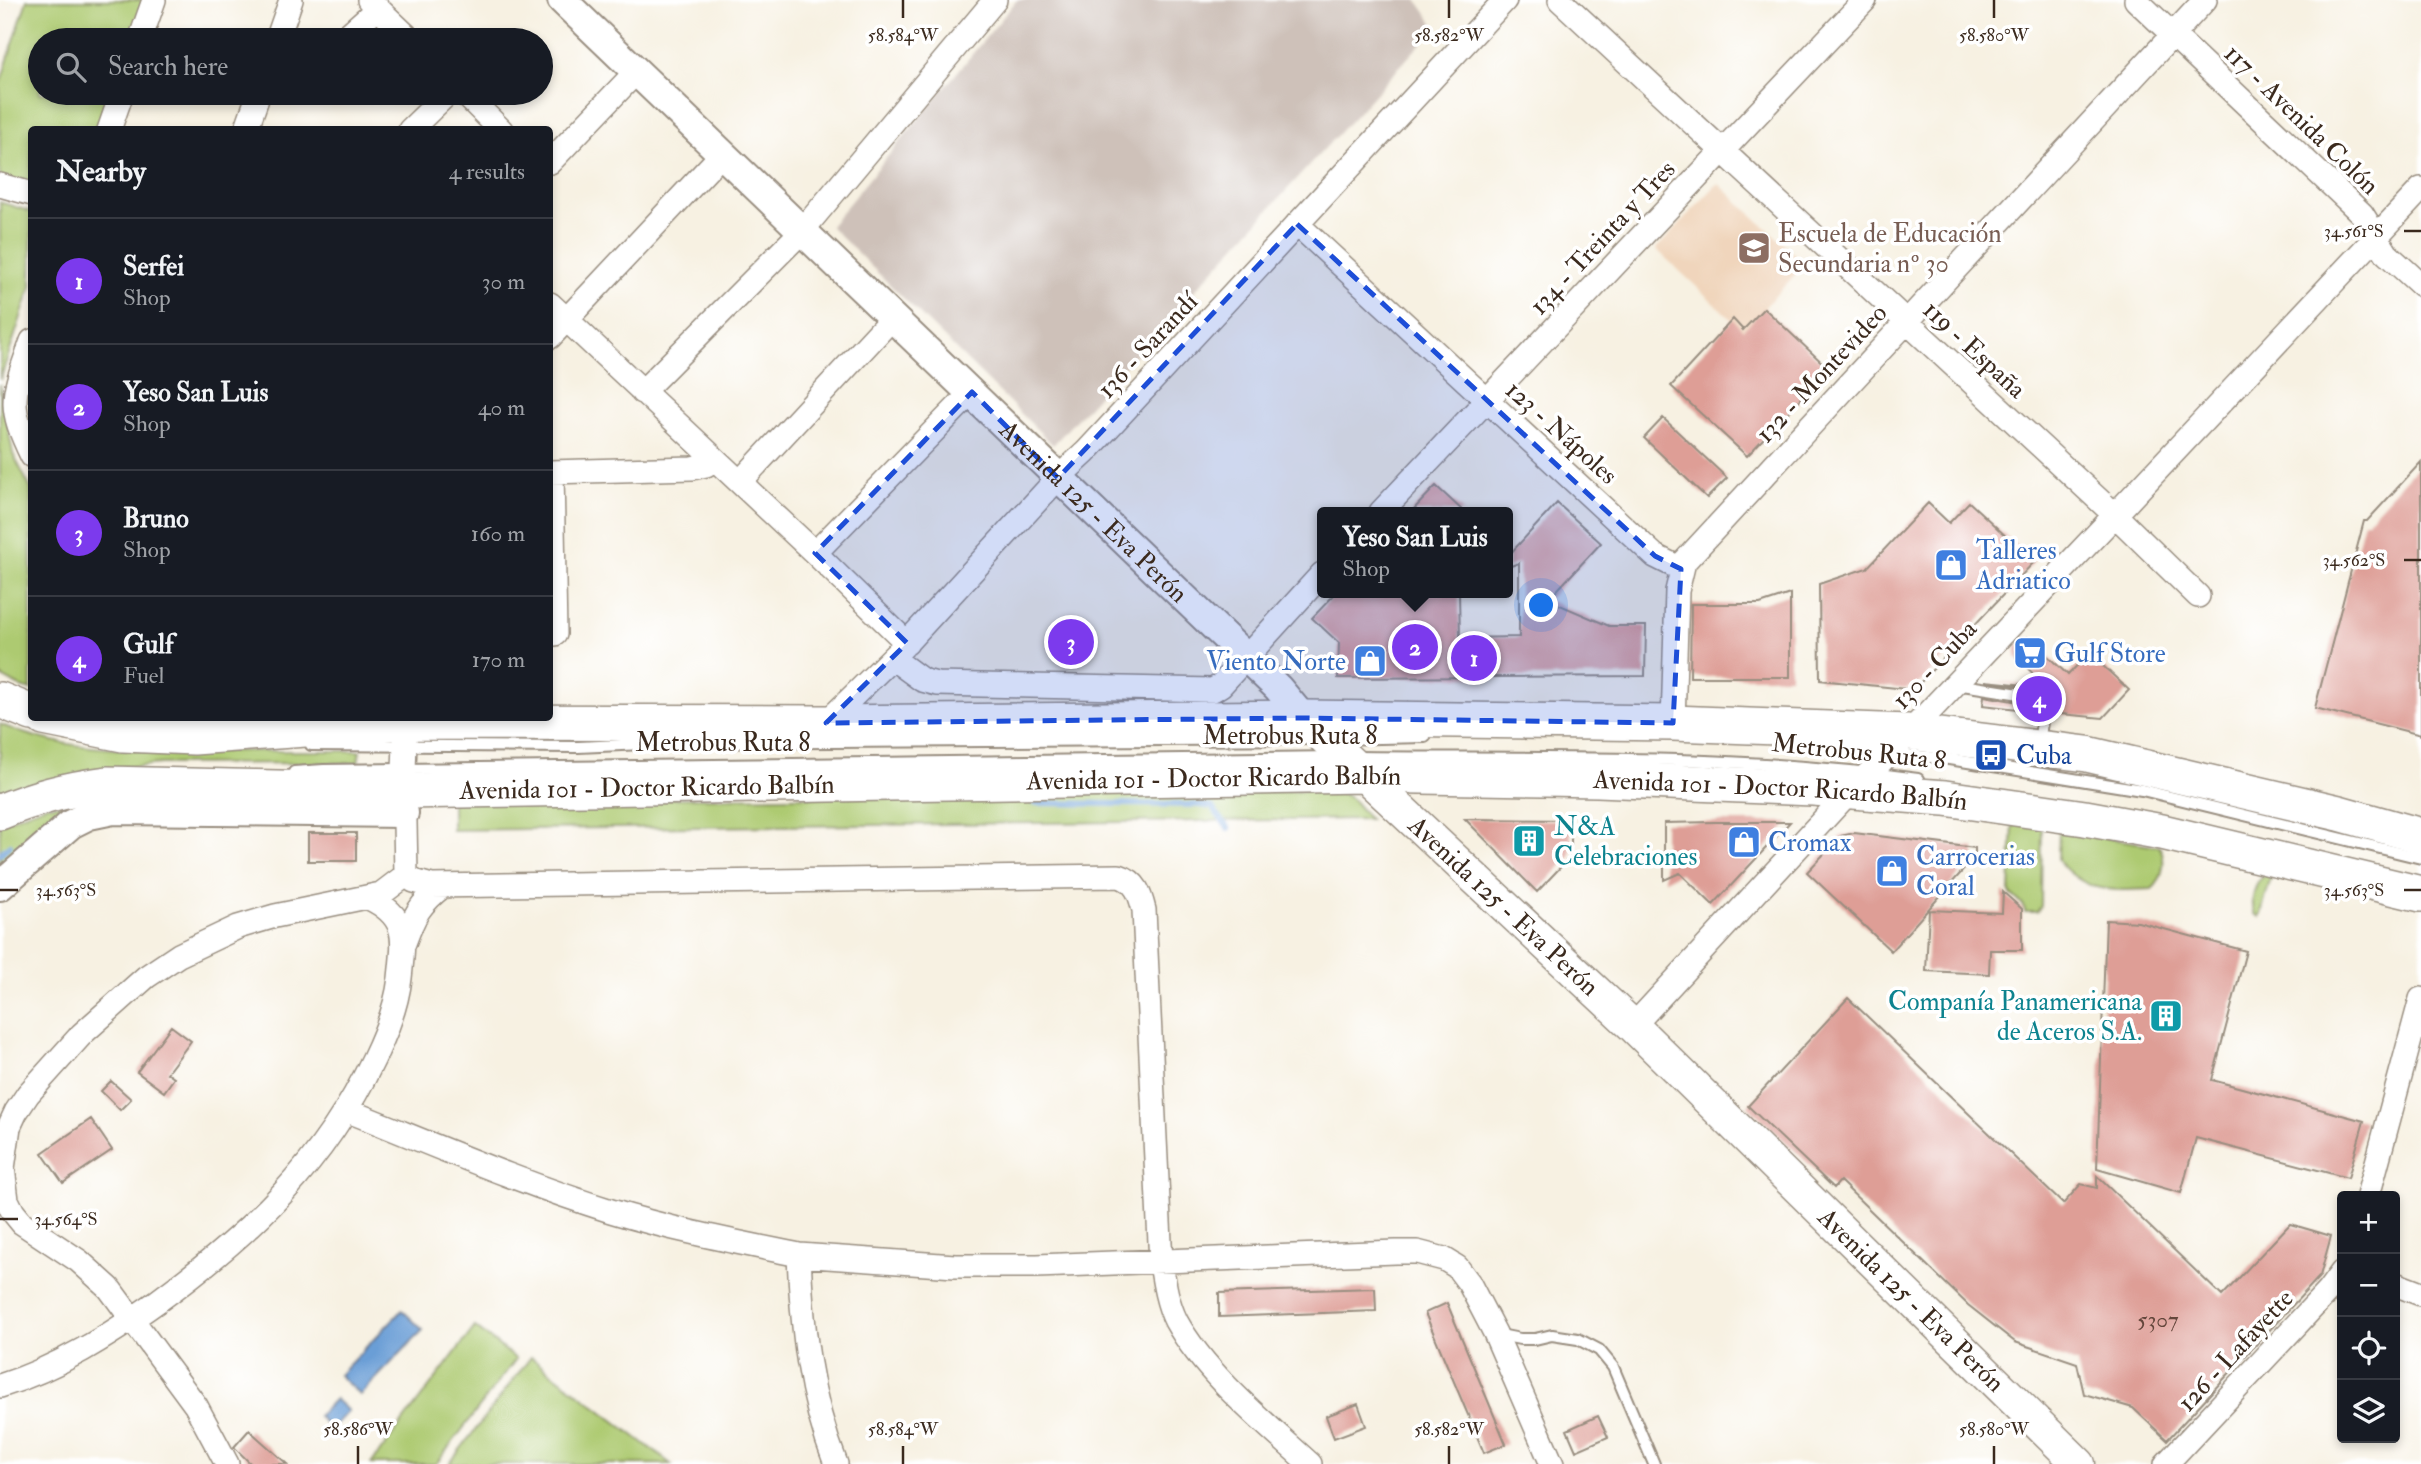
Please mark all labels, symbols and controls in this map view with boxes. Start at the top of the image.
text: 58.584°W [868,24,939,47]
text: 58.582°W [1414,24,1485,47]
text: 58.580°W [1959,24,2030,47]
search box [28,28,553,105]
street label: 117 - Avenida Colón [2217,38,2386,202]
icon: search [52,48,90,86]
text: Search here [108,51,228,83]
text: Nearby [56,153,146,190]
street label: 134 - Treinta y Tres [1523,154,1683,322]
text: 4 results [449,157,525,186]
place label: Escuela de Educación Secundaria nº 30 [1778,218,2002,280]
text: 34.561°S [2324,220,2384,243]
school or university icon: Escuela de Educación Secundaria nº 30 [1735,229,1773,267]
text: Serfei [123,251,184,283]
text: 1 [75,267,83,296]
text: 30 m [482,267,525,296]
text: Shop [123,283,171,312]
street label: 136 - Sarandí [1091,285,1206,405]
street label: 119 - España [1915,294,2033,406]
street label: 132 - Montevideo [1749,298,1894,450]
street label: 123 - Nápoles [1498,374,1624,492]
text: Yeso San Luis [123,377,268,409]
text: 2 [73,393,85,422]
text: 40 m [478,393,525,422]
text: Shop [123,409,171,438]
street label: Avenida 125 - Eva Perón [992,414,1194,610]
text: Bruno [123,503,189,535]
popup [1317,507,1513,598]
text: 3 [75,519,83,548]
text: 160 m [471,519,525,548]
text: Yeso San Luis [1342,522,1488,554]
text: Shop [123,535,171,564]
place label: Talleres Adriatico [1975,535,2071,597]
shop icon: Talleres Adriatico [1932,546,1970,584]
text: 34.562°S [2323,549,2385,572]
text: Shop [1342,554,1390,583]
your location [1524,588,1558,622]
street label: 130 - Cuba [1885,613,1984,716]
pin: 3 [1048,616,1094,668]
pin: 2 [1392,621,1438,673]
text: Gulf [123,629,173,661]
pin: 1 [1451,632,1497,684]
supermarket icon: Gulf Store [2011,634,2049,672]
place label: Gulf Store [2054,638,2166,670]
shop icon: Viento Norte [1351,642,1389,680]
text: 4 [73,645,85,674]
text: 170 m [472,645,525,674]
place label: Viento Norte [1206,646,1346,678]
text: Fuel [123,661,164,690]
pin: 4 [2016,673,2062,725]
street label: Metrobus Ruta 8 [1202,720,1378,752]
street label: Metrobus Ruta 8 [635,727,811,759]
street label: Metrobus Ruta 8 [1770,727,1948,777]
bus stop icon: Cuba [1972,736,2010,774]
place label: Cuba [2016,740,2072,772]
street label: Avenida 101 - Doctor Ricardo Balbín [1025,760,1402,798]
street label: Avenida 101 - Doctor Ricardo Balbín [1592,764,1970,818]
street label: Avenida 101 - Doctor Ricardo Balbín [458,769,835,807]
street label: Avenida 125 - Eva Perón [1401,809,1605,1003]
place label: N&A Celebraciones [1554,811,1697,873]
building icon: N&A Celebraciones [1510,822,1548,860]
shop icon: Cromax [1725,823,1763,861]
place label: Cromax [1768,827,1852,859]
place label: Carrocerias Coral [1916,841,2035,903]
shop icon: Carrocerias Coral [1873,852,1911,890]
text: 34.563°S [36,879,96,902]
text: 34.563°S [2324,879,2384,902]
place label: Companía Panamericana de Aceros S.A. [1888,986,2142,1048]
building icon: Companía Panamericana de Aceros S.A. [2147,997,2185,1035]
map controls [2337,1191,2400,1443]
button: + [2337,1191,2400,1254]
street label: Avenida 125 - Eva Perón [1810,1201,2011,1399]
text: 34.564°S [34,1208,98,1231]
button: − [2337,1254,2400,1317]
street label: 126 - Lafayette [2171,1283,2301,1419]
house number: 5307 [2137,1305,2179,1334]
button: locate [2337,1317,2400,1380]
button: layers [2337,1380,2400,1443]
text: 58.586°W [323,1418,394,1441]
text: 58.584°W [868,1418,939,1441]
text: 58.582°W [1414,1418,1485,1441]
text: 58.580°W [1959,1418,2030,1441]

